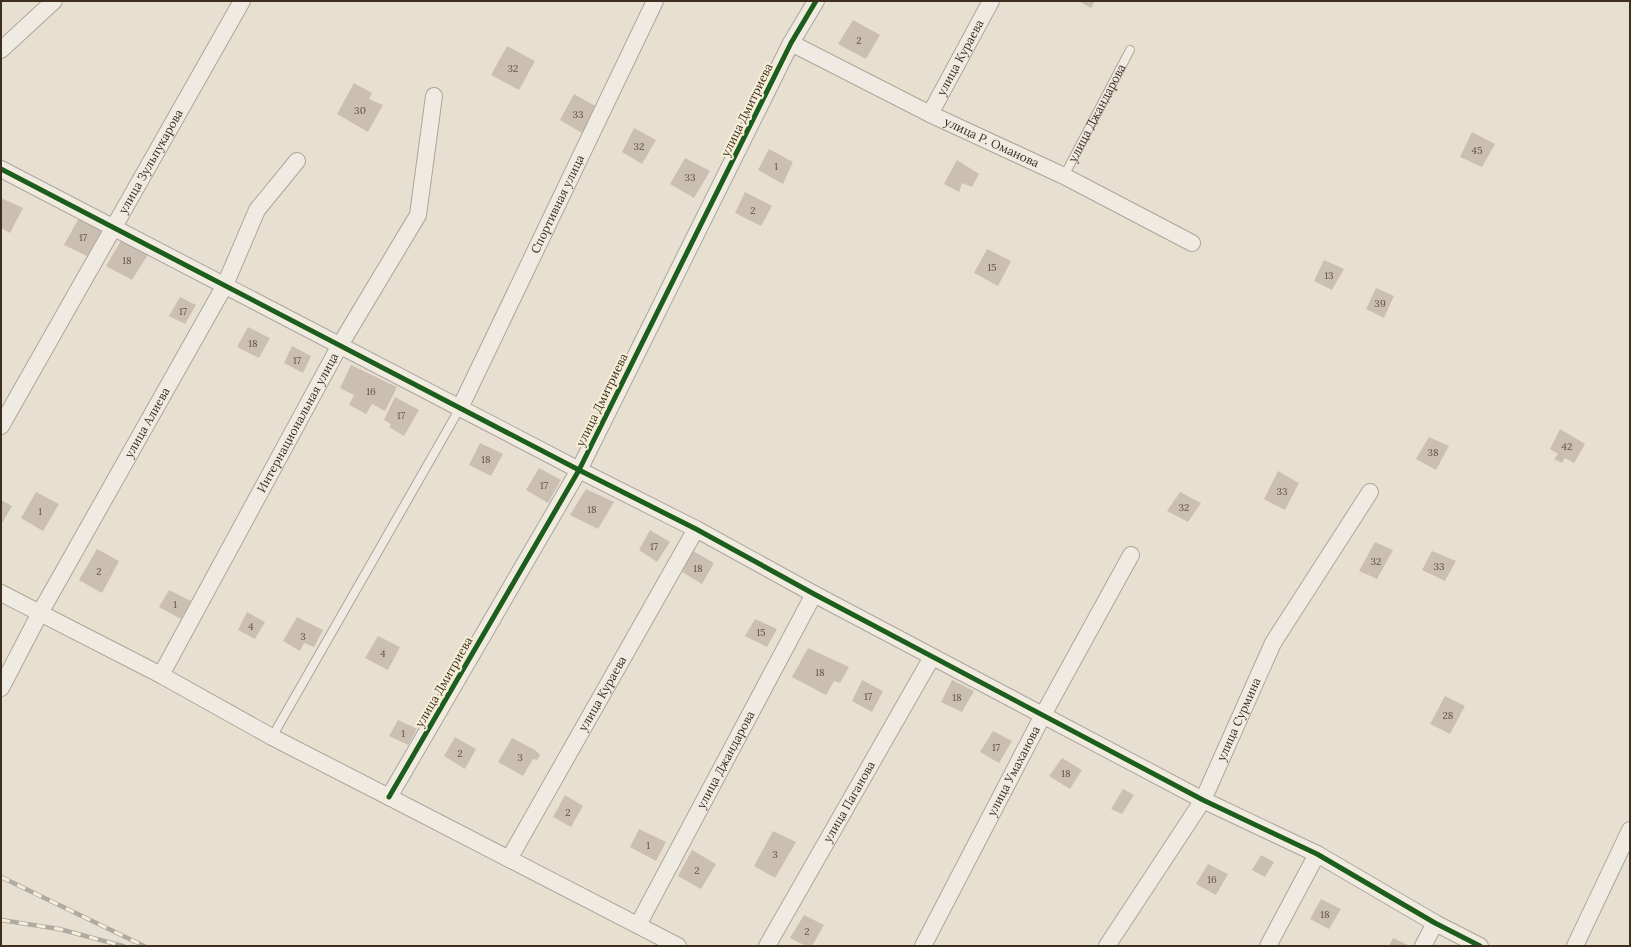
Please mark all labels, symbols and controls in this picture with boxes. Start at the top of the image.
street label: улица Кураева [933,17,987,98]
house number: 2 [856,34,862,47]
street label: улица Дмитриева [717,61,776,159]
street label: улица Джандарова [1065,61,1128,165]
house number: 32 [508,62,518,75]
house number: 30 [354,104,366,117]
street label: улица Зульпукарова [115,106,186,216]
house number: 33 [572,108,584,121]
street label: улица Р. Оманова [942,114,1042,170]
house number: 32 [634,140,644,153]
house number: 45 [1472,144,1482,157]
street label: Спортивная улица [527,152,587,256]
house number: 1 [774,160,778,173]
house number: 33 [684,171,696,184]
house number: 2 [750,204,756,217]
house number: 17 [79,231,88,244]
house number: 18 [122,254,132,267]
house number: 15 [987,261,997,274]
house number: 13 [1324,269,1334,282]
house number: 39 [1374,297,1386,310]
house number: 17 [179,305,188,318]
house number: 18 [248,337,258,350]
street label: Интернациональная улица [253,350,341,495]
street label: улица Дмитриева [572,351,631,449]
house number: 17 [293,354,302,367]
street label: улица Алиева [121,384,173,460]
house number: 16 [366,385,376,398]
house number: 17 [397,409,406,422]
house number: 42 [1562,440,1572,453]
house number: 38 [1427,446,1439,459]
house number: 18 [481,453,491,466]
house number: 17 [540,479,549,492]
house number: 33 [1276,485,1288,498]
house number: 32 [1179,501,1189,514]
house number: 18 [587,503,597,516]
house number: 1 [38,505,42,518]
house number: 17 [650,540,659,553]
house number: 32 [1371,555,1381,568]
house number: 33 [1433,560,1445,573]
house number: 18 [693,562,703,575]
house number: 2 [96,565,102,578]
house number: 1 [173,598,177,611]
house number: 4 [248,620,254,633]
house number: 15 [756,626,766,639]
house number: 3 [300,630,306,643]
street label: улица Дмитриева [412,634,476,730]
house number: 4 [380,647,386,660]
street label: улица Кураева [575,653,630,734]
house number: 18 [815,666,825,679]
street label: улица Сурмина [1213,675,1264,763]
house number: 17 [864,690,873,703]
house number: 18 [952,691,962,704]
street label: улица Джандарова [693,708,758,811]
house number: 28 [1443,709,1454,722]
street label: улица Умаханова [984,723,1043,819]
house number: 1 [401,727,405,740]
house number: 17 [992,741,1001,754]
house number: 2 [457,747,463,760]
house number: 3 [517,751,523,764]
street label: улица Паганова [820,758,878,845]
house number: 18 [1061,767,1071,780]
house number: 2 [565,806,571,819]
house number: 1 [646,839,650,852]
house number: 3 [772,848,778,861]
house number: 2 [694,864,700,877]
house number: 16 [1207,873,1217,886]
house number: 18 [1320,908,1330,921]
house number: 2 [804,925,810,938]

